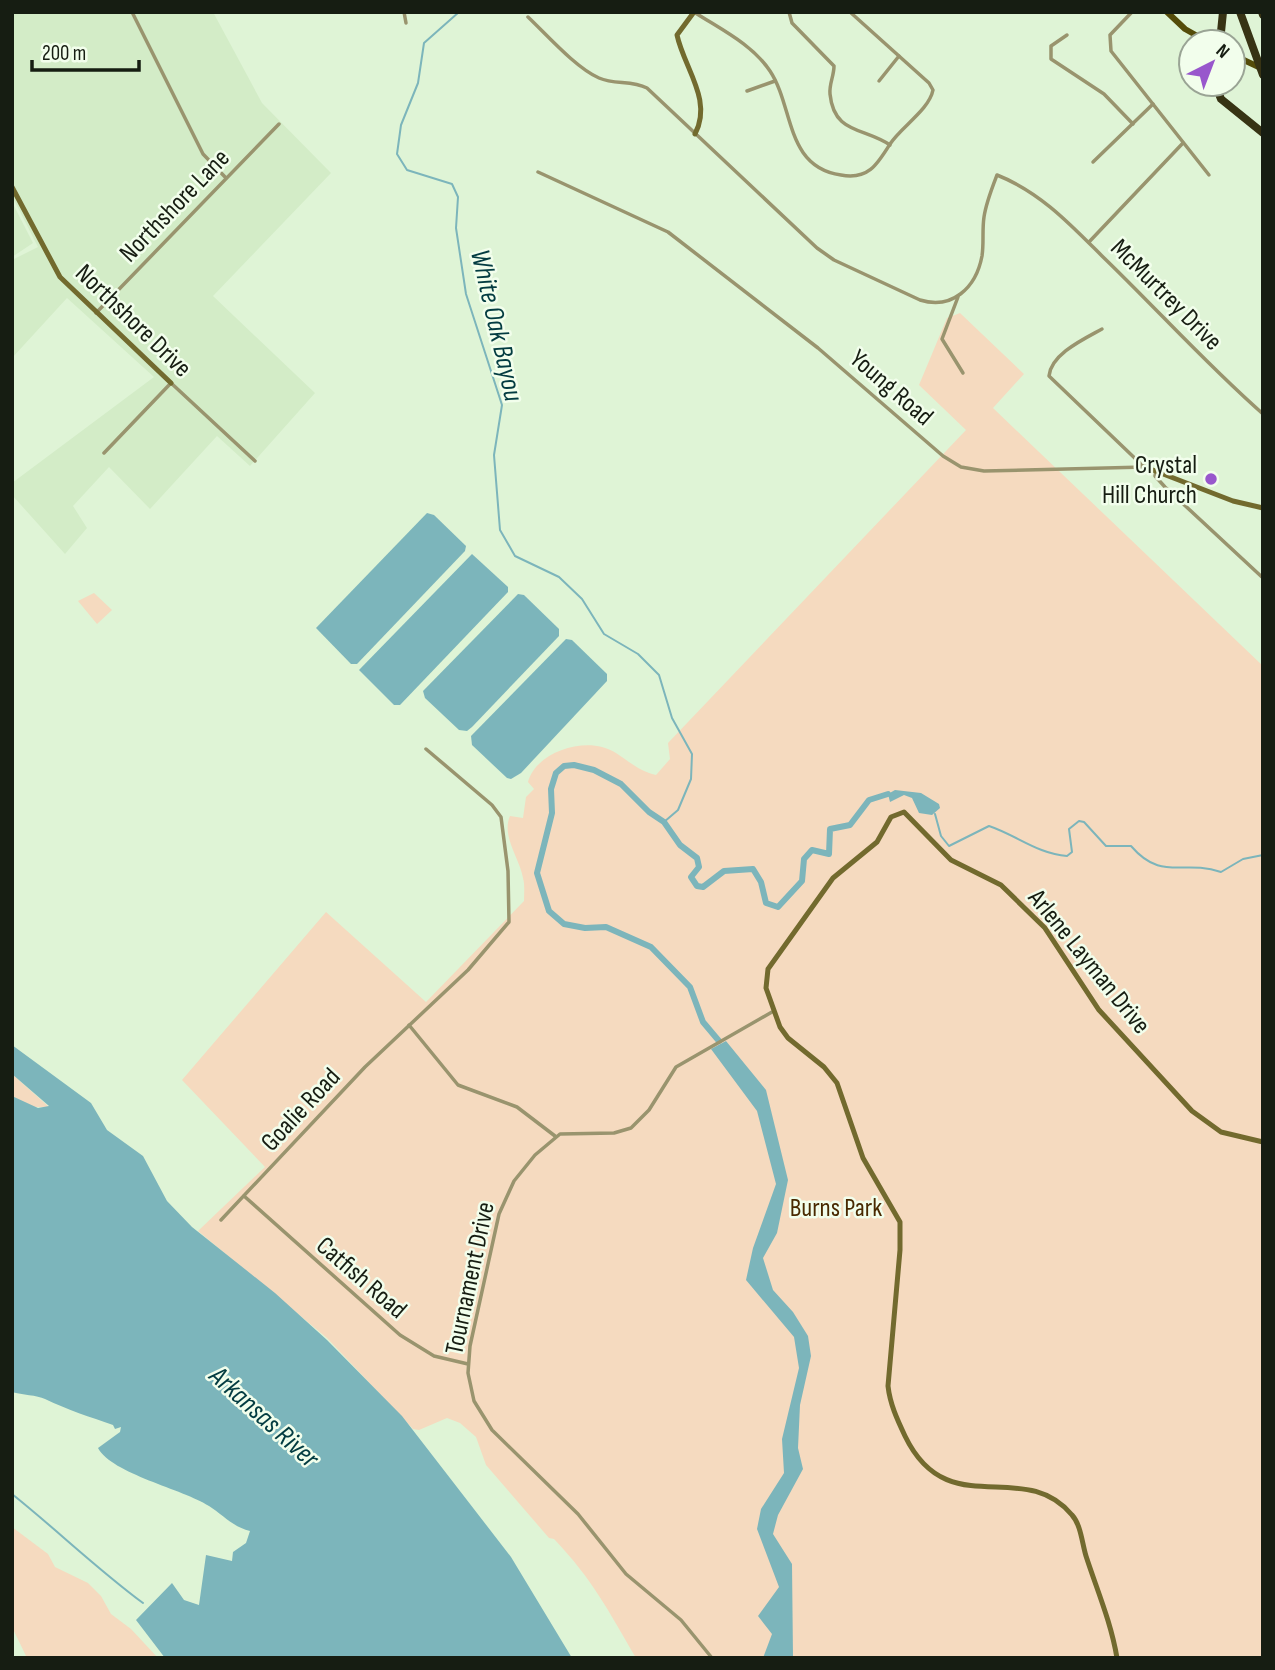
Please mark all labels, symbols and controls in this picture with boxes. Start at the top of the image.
scale bar [32,28,138,72]
north arrow [1177,28,1247,98]
text: N [1211,40,1234,63]
text: 200 m [42,41,86,66]
street label: Northshore Lane [114,143,237,269]
street label: McMurtrey Drive [1104,233,1228,357]
water label: White Oak Bayou [463,246,530,405]
street label: Northshore Drive [69,258,197,384]
street label: Young Road [843,344,939,433]
place label: Crystal Hill Church [1102,450,1197,511]
marker: Crystal Hill Church [1203,471,1219,487]
street label: Arlene Layman Drive [1020,883,1157,1040]
street label: Goalie Road [255,1062,347,1158]
park label: Burns Park [790,1193,882,1224]
street label: Tournament Drive [439,1199,502,1357]
street label: Catfish Road [310,1231,412,1326]
water label: Arkansas River [202,1359,326,1475]

